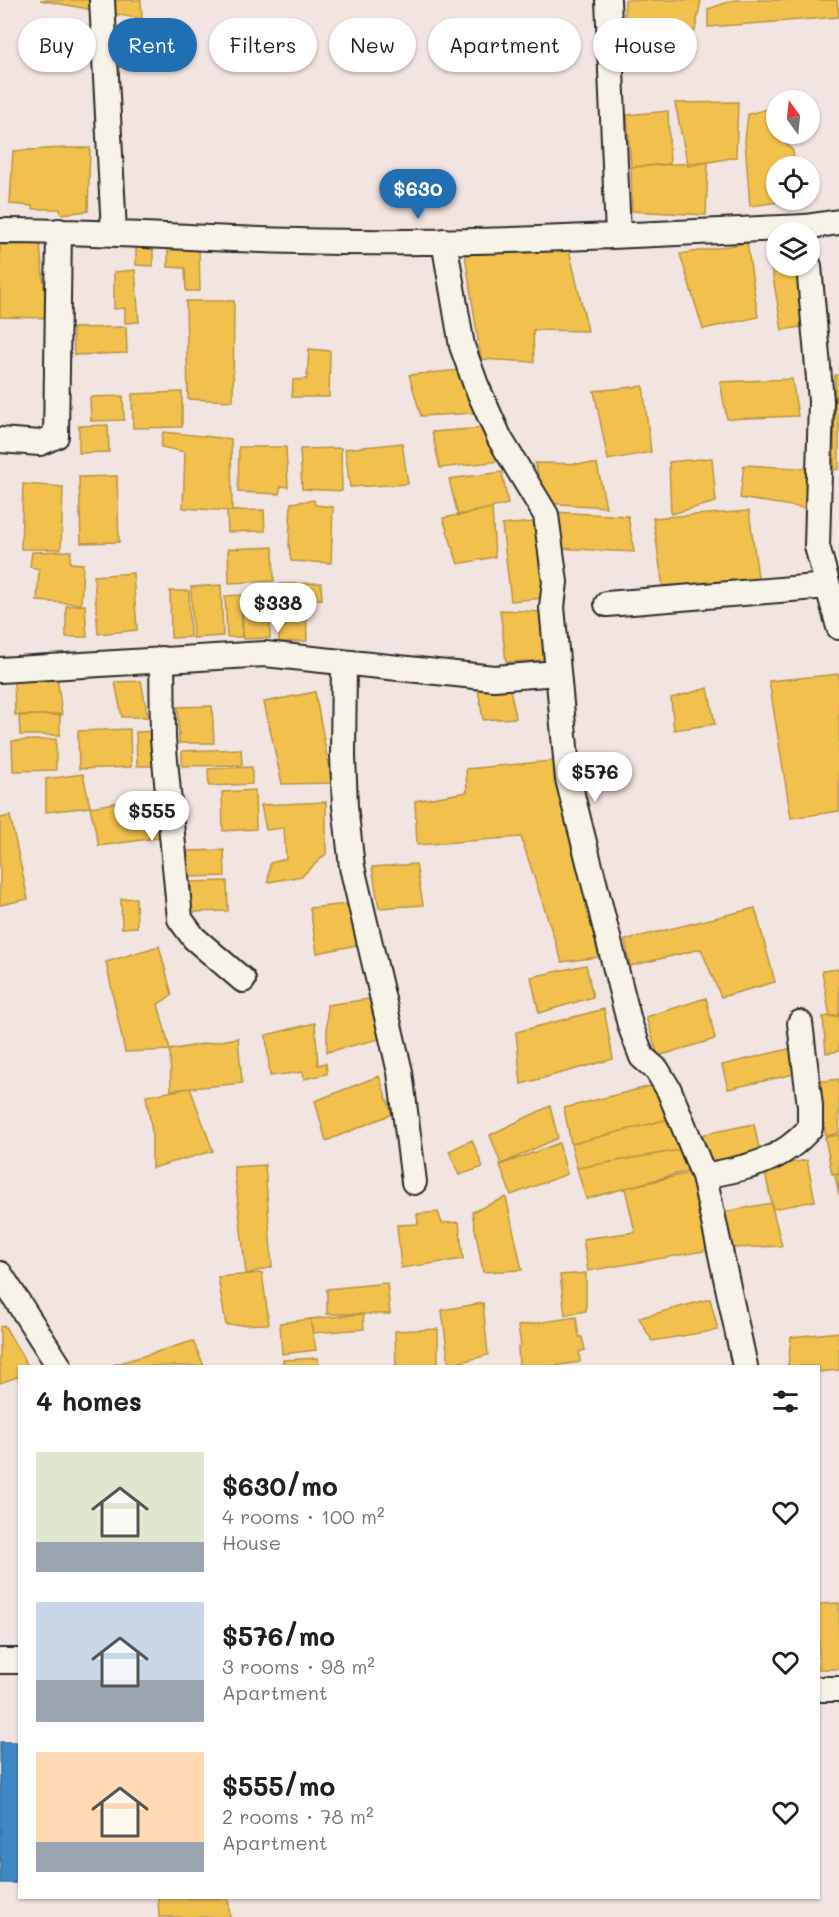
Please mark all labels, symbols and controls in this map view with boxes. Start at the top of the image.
chip: Buy [18,18,96,72]
chip: Rent [108,18,197,72]
chip: Filters [209,18,317,72]
chip: New [329,18,416,72]
chip: Apartment [428,18,581,72]
chip: House [593,18,697,72]
north arrow [766,90,820,144]
map controls [766,90,820,276]
button: locate [766,156,820,210]
pin: $630 [382,169,454,220]
text: $630 [393,175,443,201]
button: layers [766,222,820,276]
pin: $338 [242,583,314,634]
text: $338 [254,589,302,615]
pin: $576 [559,752,631,803]
text: $576 [571,758,619,784]
pin: $555 [116,791,188,842]
text: $555 [128,797,176,823]
text: 4 homes [36,1384,142,1418]
icon: filters [769,1385,802,1418]
text: $630/mo [222,1469,338,1503]
icon: home [84,1476,156,1548]
icon: heart [769,1496,802,1529]
text: 4 rooms · 100 m² [222,1503,385,1529]
text: House [222,1529,281,1555]
text: $576/mo [222,1619,335,1653]
icon: home [84,1626,156,1698]
icon: heart [769,1646,802,1679]
text: 3 rooms · 98 m² [222,1653,375,1679]
text: Apartment [222,1679,328,1705]
text: $555/mo [222,1769,335,1803]
icon: home [84,1776,156,1848]
icon: heart [769,1796,802,1829]
text: 2 rooms · 78 m² [222,1803,374,1829]
text: Apartment [222,1829,328,1855]

